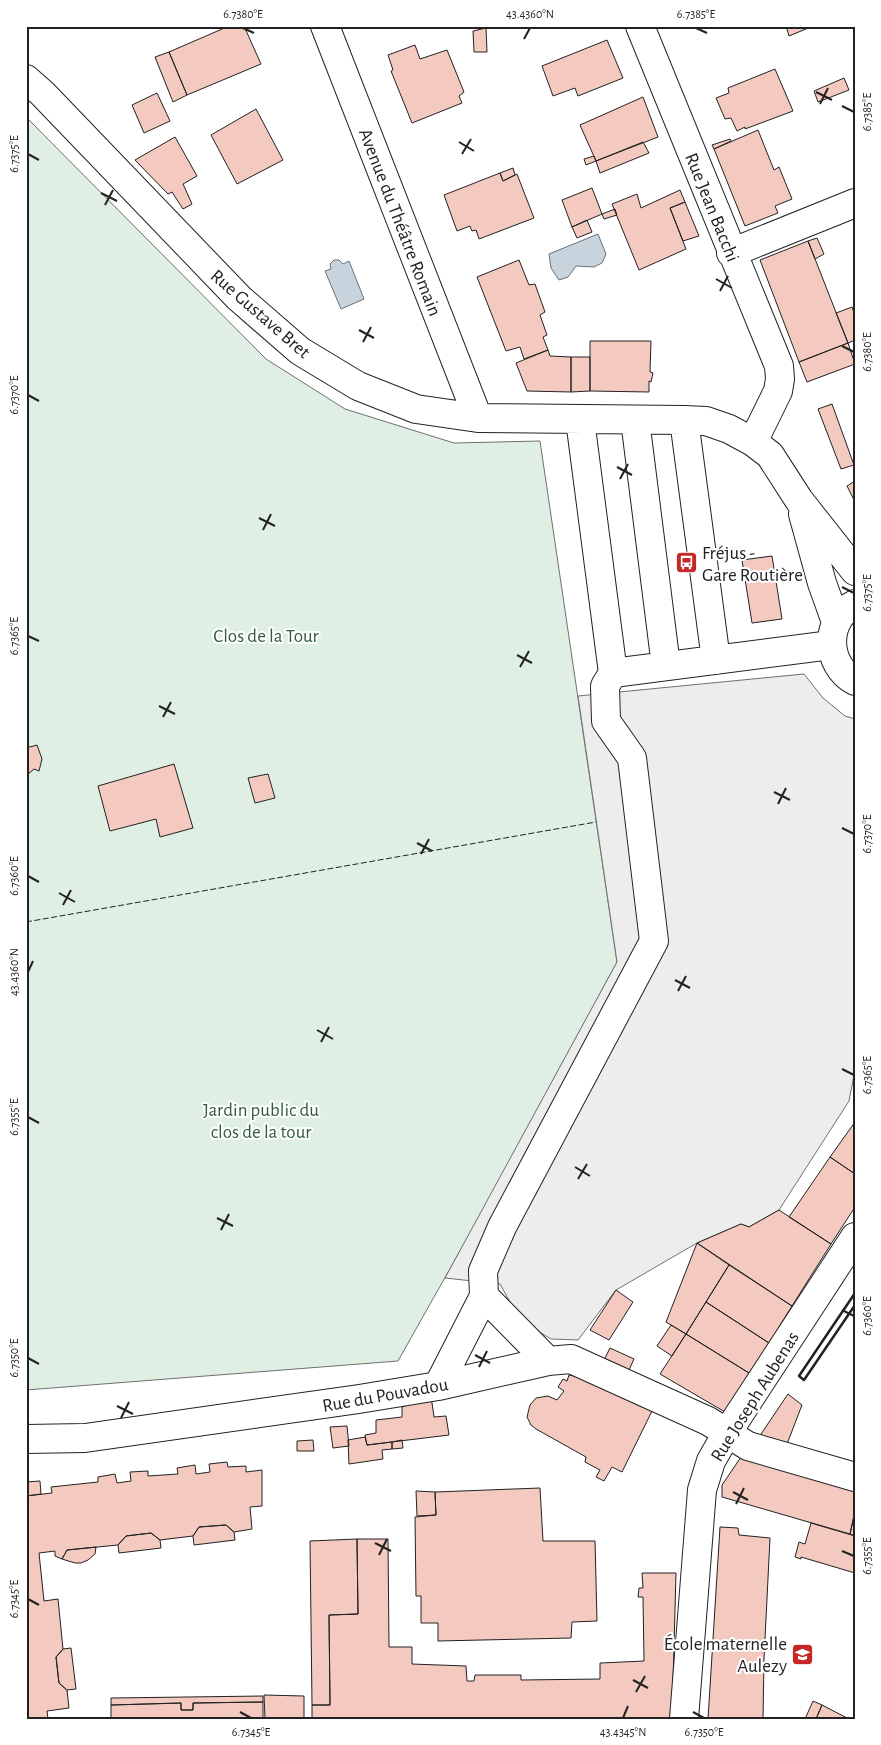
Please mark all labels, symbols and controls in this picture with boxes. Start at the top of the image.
text: 6.7380°E [223,8,263,20]
text: 43.4360°N [506,8,554,20]
text: 6.7385°E [677,8,715,20]
text: 6.7385°E [861,93,873,131]
street label: Avenue du Théâtre Romain [355,126,444,319]
text: 6.7375°E [8,135,20,173]
street label: Rue Jean Bacchi [681,150,742,265]
street label: Rue Gustave Bret [207,266,313,362]
text: 6.7380°E [861,332,873,372]
text: 6.7370°E [8,375,20,414]
place label: Fréjus - Gare Routière [702,544,803,585]
bus stop icon: Fréjus - Gare Routière [674,551,698,575]
text: 6.7375°E [861,574,873,612]
text: 6.7365°E [8,617,20,655]
park label: Clos de la Tour [213,627,319,646]
text: 6.7370°E [861,814,873,853]
text: 6.7360°E [8,856,20,896]
text: 43.4360°N [8,948,20,996]
text: 6.7365°E [861,1056,873,1094]
text: 6.7355°E [8,1098,20,1136]
park label: Jardin public du clos de la tour [203,1101,319,1142]
text: 6.7360°E [861,1296,873,1336]
street label: Rue Joseph Aubenas [708,1328,803,1465]
text: 6.7350°E [8,1338,20,1378]
street label: Rue du Pouvadou [321,1375,450,1416]
text: 6.7355°E [861,1537,873,1575]
text: 6.7345°E [8,1580,20,1618]
place label: École maternelle Aulezy [664,1633,787,1676]
school or university icon: École maternelle Aulezy [791,1642,815,1666]
text: 6.7345°E [232,1726,270,1738]
text: 43.4345°N [600,1726,646,1738]
text: 6.7350°E [685,1726,724,1738]

